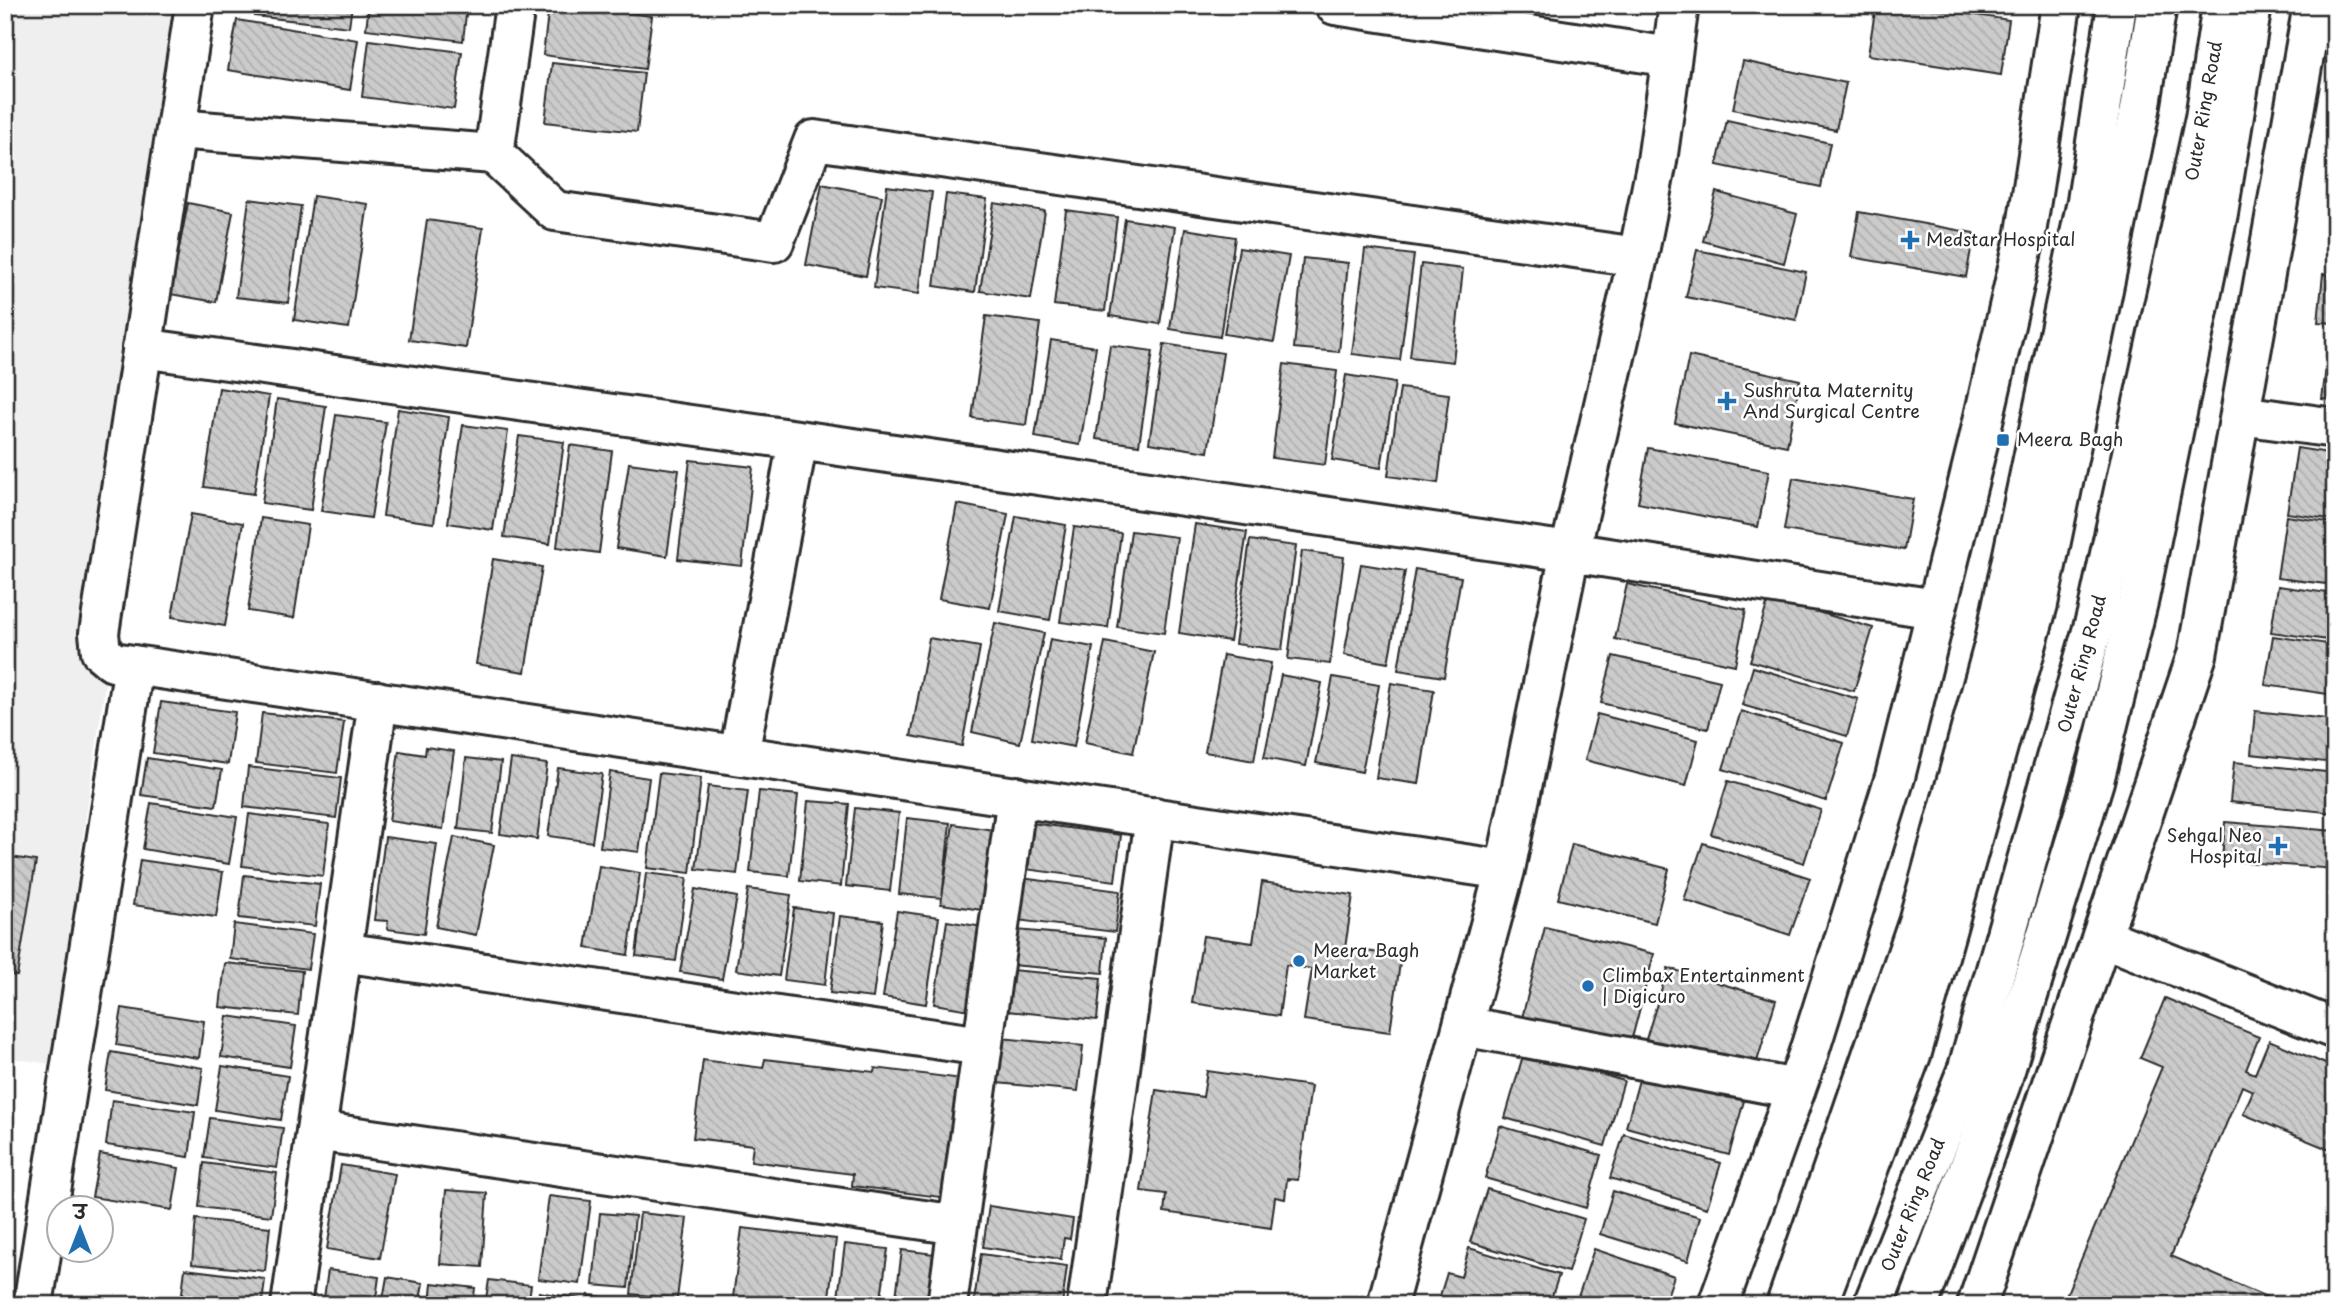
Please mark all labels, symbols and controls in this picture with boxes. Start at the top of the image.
street label: Outer Ring Road [2177,39,2228,183]
place label: Medstar Hospital [1926,225,2076,252]
marker: Medstar Hospital [1900,230,1920,250]
place label: Sushruta Maternity And Surgical Centre [1743,376,1920,424]
marker: Sushruta Maternity And Surgical Centre [1717,391,1737,411]
place label: Meera Bagh [2017,425,2124,452]
marker: Meera Bagh [1995,432,2011,448]
street label: Outer Ring Road [2049,592,2112,736]
place label: Sehgal Neo Hospital [2167,821,2262,869]
marker: Sehgal Neo Hospital [2268,836,2288,856]
place label: Meera Bagh Market [1313,936,1420,984]
marker: Meera Bagh Market [1291,953,1307,969]
place label: Climbax Entertainment | Digicuro [1602,961,1805,1009]
marker: Climbax Entertainment | Digicuro [1580,978,1596,994]
street label: Outer Ring Road [1873,1134,1951,1275]
north arrow [46,1194,116,1264]
text: उ [72,1197,89,1225]

